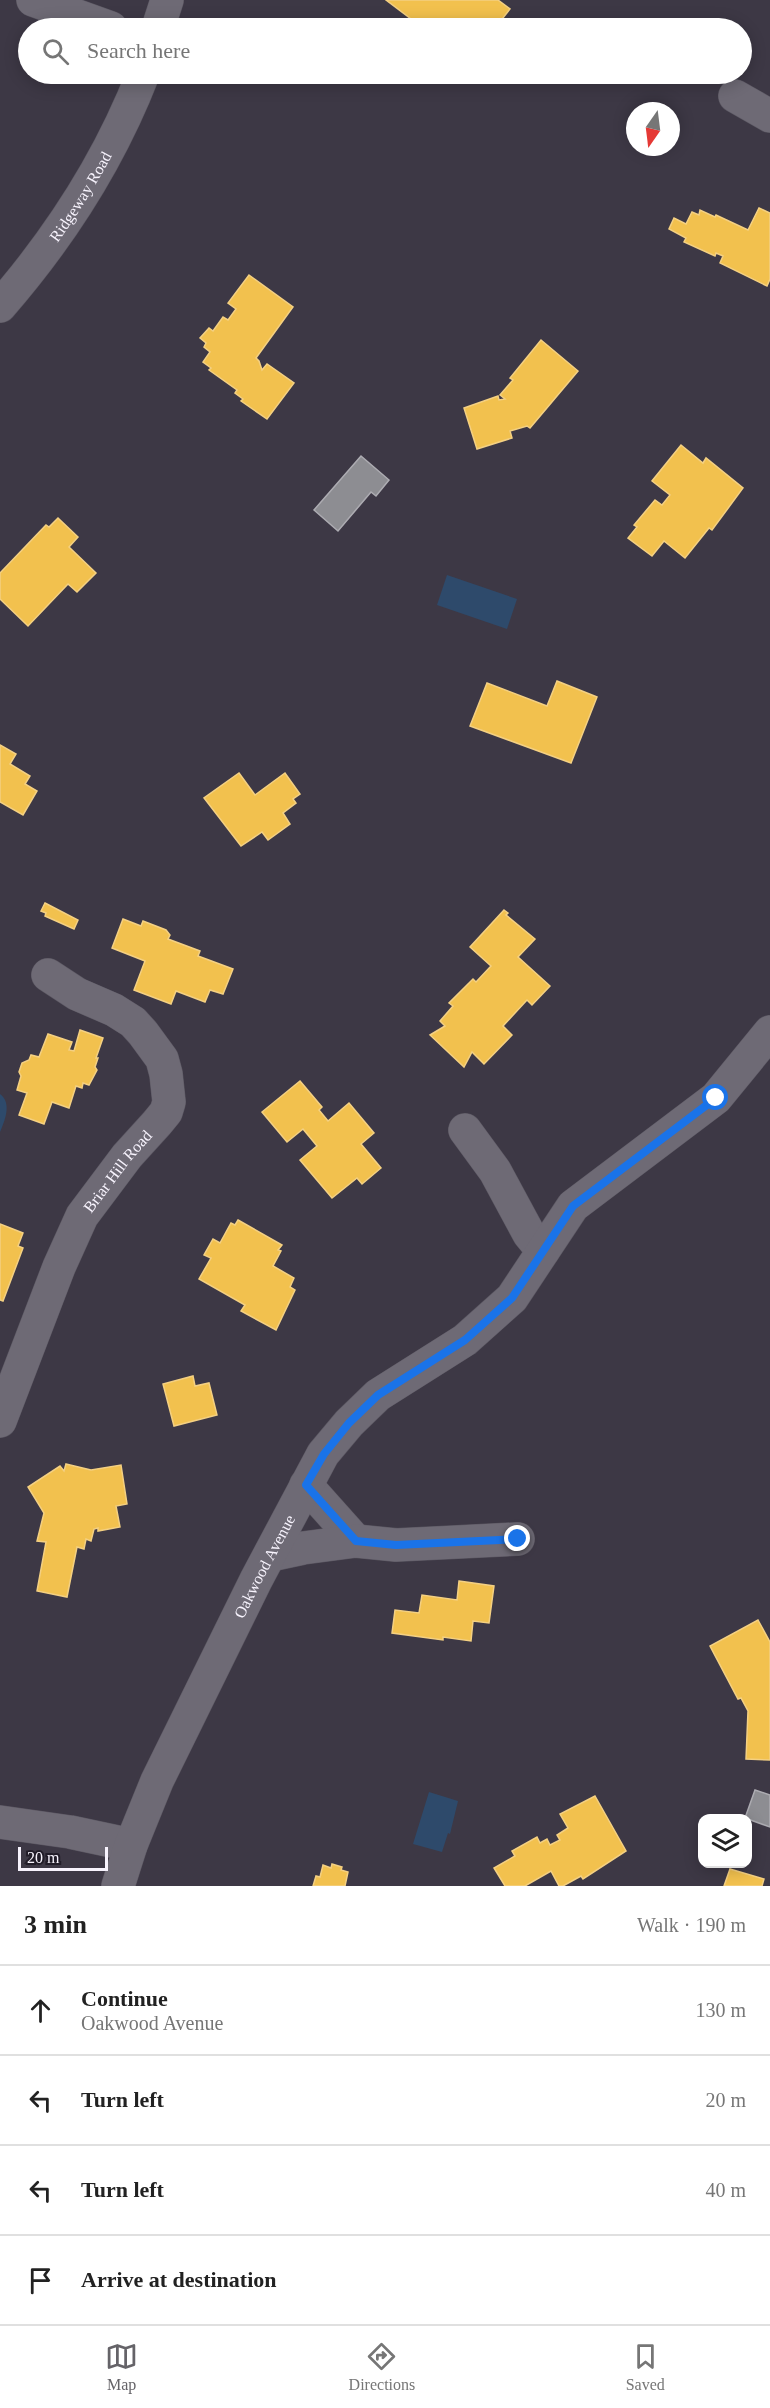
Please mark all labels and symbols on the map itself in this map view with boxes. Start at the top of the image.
north arrow [626,102,680,156]
street label: Ridgeway Road [46,148,114,245]
route start [702,1084,728,1110]
street label: Briar Hill Road [80,1127,155,1215]
street label: Oakwood Avenue [230,1512,298,1621]
route end [504,1525,530,1551]
scale bar [18,1844,108,1872]

